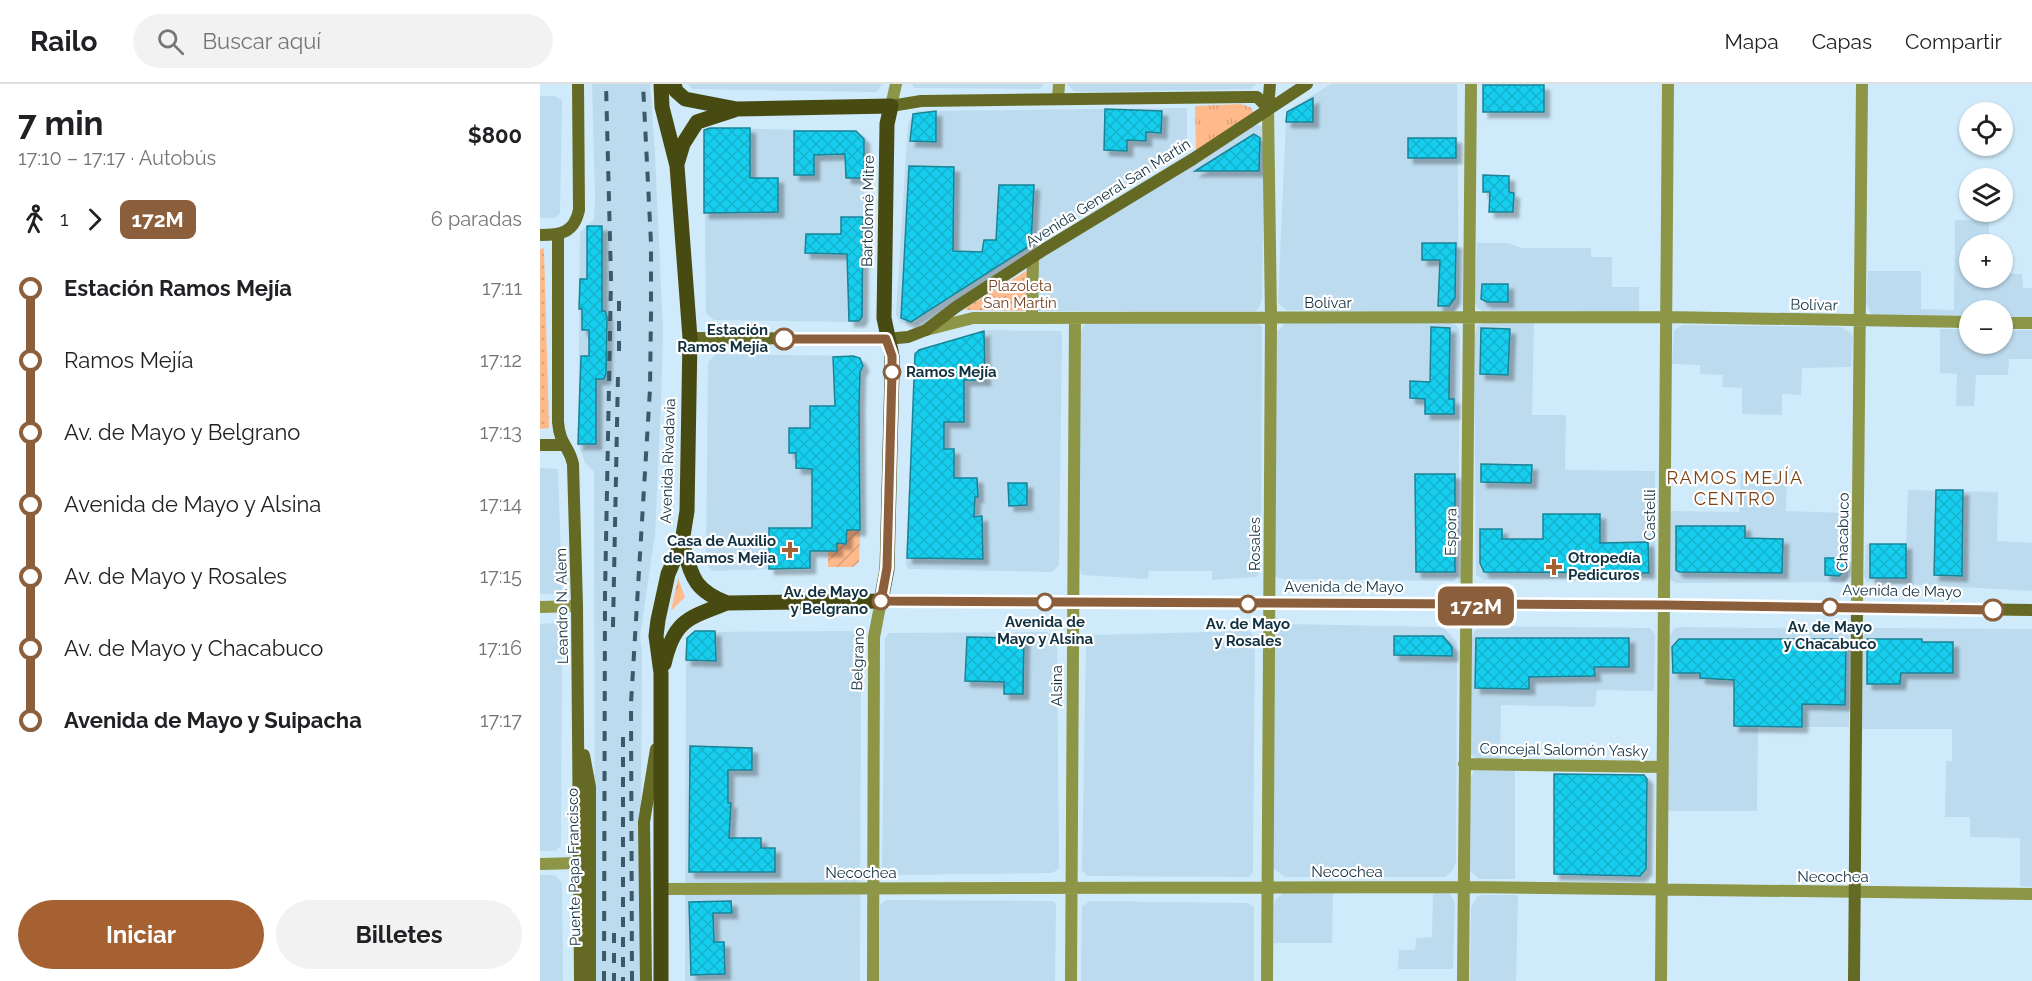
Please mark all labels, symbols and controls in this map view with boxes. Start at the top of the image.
search box [133,14,553,68]
text: Railo [30,25,97,58]
icon: search [154,25,187,58]
text: Buscar aquí [202,28,321,54]
text: Mapa [1724,29,1779,54]
text: Capas [1812,29,1872,54]
text: Compartir [1905,29,2002,54]
map controls [1959,102,2013,354]
button: locate [1959,102,2013,156]
text: 7 min [18,104,104,143]
text: $800 [468,122,522,148]
street label: Avenida General San Martín [1022,135,1194,251]
text: 17:10 – 17:17 · Autobús [18,146,216,170]
street label: Bartolomé Mitre [858,155,878,267]
button: layers [1959,168,2013,222]
icon: walk [18,203,51,236]
icon: forward [78,203,111,236]
text: 1 [60,207,69,231]
text: 172M [132,207,184,232]
text: 6 paradas [431,207,522,231]
button: + [1959,234,2013,288]
text: Estación Ramos Mejía [64,275,292,301]
text: 17:11 [482,276,522,300]
park label: Plazoleta San Martín [983,277,1057,312]
street label: Bolívar [1304,294,1352,312]
street label: Bolívar [1790,296,1839,314]
button: − [1959,300,2013,354]
place label: Estación Ramos Mejía [677,321,768,356]
marker: Estación Ramos Mejía [773,328,795,350]
text: Ramos Mejía [64,347,194,373]
text: 17:12 [480,348,522,372]
marker: Ramos Mejía [883,363,901,381]
place label: Ramos Mejía [906,363,997,381]
street label: Avenida Rivadavia [657,398,679,524]
text: Av. de Mayo y Belgrano [64,419,300,445]
text: 17:13 [480,420,522,444]
district label: RAMOS MEJÍA CENTRO [1666,466,1804,509]
street label: Castelli [1641,490,1659,540]
text: Avenida de Mayo y Alsina [64,491,321,517]
text: 17:14 [480,492,522,516]
street label: Chacabuco [1833,492,1853,572]
street label: Espora [1442,508,1460,556]
street label: Rosales [1246,517,1264,571]
place label: Casa de Auxilio de Ramos Mejia [663,532,776,567]
marker: Casa de Auxilio de Ramos Mejia [781,541,799,559]
street label: Leandro N. Alem [552,548,572,664]
place label: Otropedía Pedicuros [1568,549,1641,584]
marker: Otropedía Pedicuros [1545,558,1563,576]
text: Av. de Mayo y Rosales [64,563,287,589]
text: 17:15 [480,564,522,588]
street label: Avenida de Mayo [1284,578,1404,596]
street label: Avenida de Mayo [1842,581,1962,601]
place label: Av. de Mayo y Belgrano [784,583,868,618]
line badge: 172M [1434,586,1518,626]
marker: Av. de Mayo y Belgrano [872,592,890,610]
marker: Avenida de Mayo y Alsina [1036,593,1054,611]
text: 172M [1450,594,1502,619]
marker: Av. de Mayo y Rosales [1239,595,1257,613]
marker: Av. de Mayo y Chacabuco [1821,598,1839,616]
unlabelled marker [1982,599,2004,621]
place label: Avenida de Mayo y Alsina [997,613,1093,648]
place label: Av. de Mayo y Rosales [1206,615,1290,650]
place label: Av. de Mayo y Chacabuco [1784,618,1876,653]
street label: Belgrano [848,627,868,691]
text: Av. de Mayo y Chacabuco [64,635,323,661]
text: 17:16 [478,636,522,660]
street label: Alsina [1048,665,1066,707]
text: Avenida de Mayo y Suipacha [64,707,362,733]
text: 17:17 [480,708,522,732]
street label: Concejal Salomón Yasky [1479,740,1649,760]
street label: Puente Papa Francisco [564,788,584,946]
street label: Necochea [1311,863,1383,881]
street label: Necochea [825,864,897,882]
street label: Necochea [1797,868,1869,886]
button: Iniciar [18,900,264,969]
button: Billetes [276,900,522,969]

